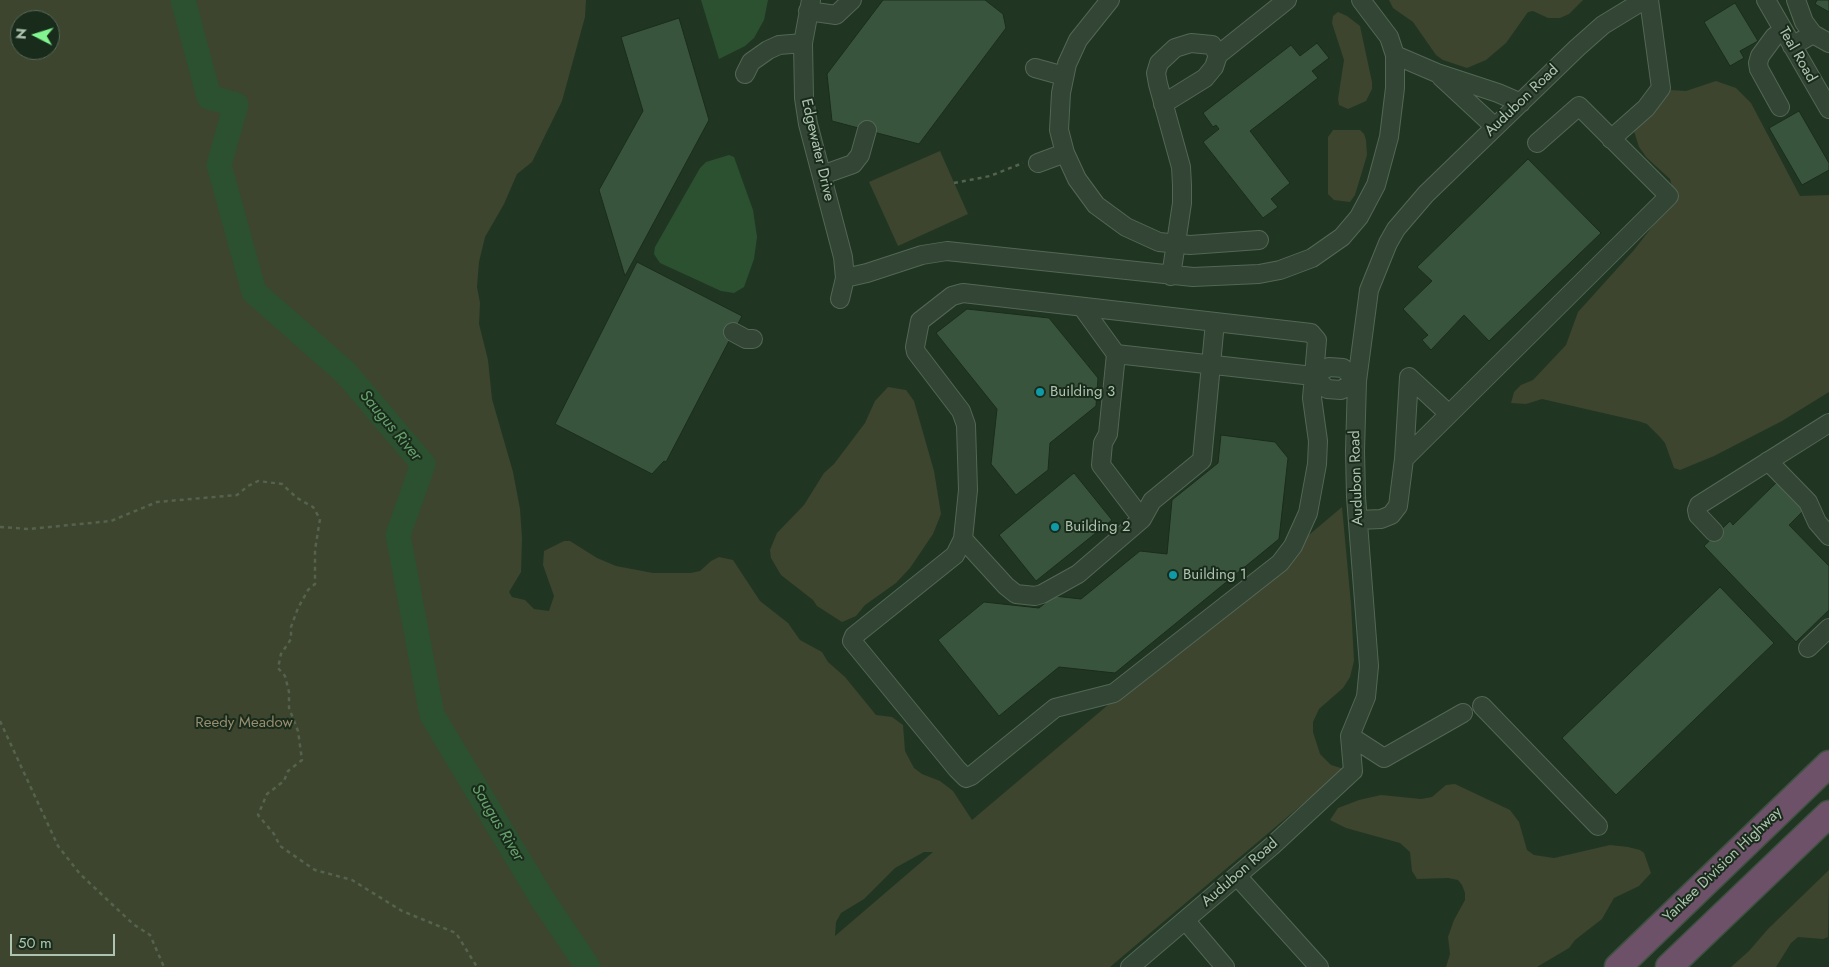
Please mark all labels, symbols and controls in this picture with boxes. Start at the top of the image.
north arrow [10,10,60,60]
street label: Teal Road [1774,24,1820,86]
text: N [11,27,32,40]
street label: Audubon Road [1481,61,1563,141]
street label: Edgewater Drive [796,97,838,203]
place label: Building 3 [1050,383,1115,401]
marker: Building 3 [1034,386,1046,398]
water label: Saugus River [355,387,425,465]
street label: Audubon Road [1346,430,1368,526]
place label: Building 2 [1065,518,1131,536]
marker: Building 2 [1049,521,1061,533]
place label: Building 1 [1183,566,1247,584]
marker: Building 1 [1167,569,1179,581]
park label: Reedy Meadow [195,714,293,732]
water label: Saugus River [467,781,527,865]
street label: Yankee Division Highway [1660,804,1786,926]
street label: Audubon Road [1198,835,1282,911]
scale bar [12,924,118,956]
text: 50 m [18,932,52,954]

